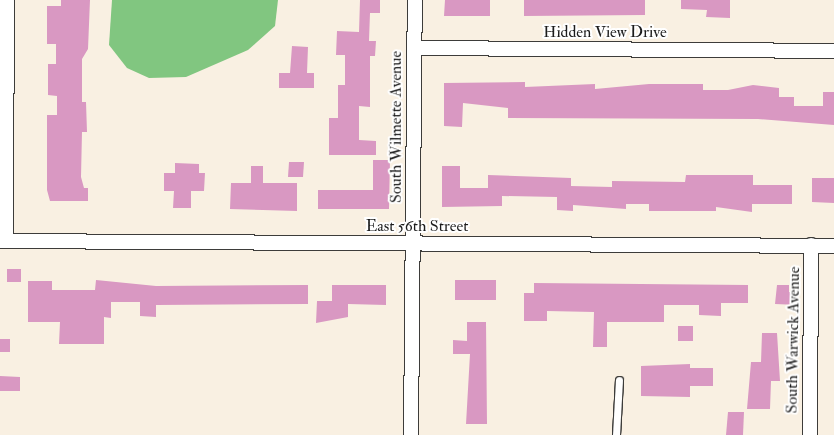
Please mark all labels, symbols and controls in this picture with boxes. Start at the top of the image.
street label: Hidden View Drive [543,22,667,42]
street label: South Wilmette Avenue [386,51,406,203]
street label: East 56th Street [366,216,468,236]
street label: South Warwick Avenue [782,266,804,414]

